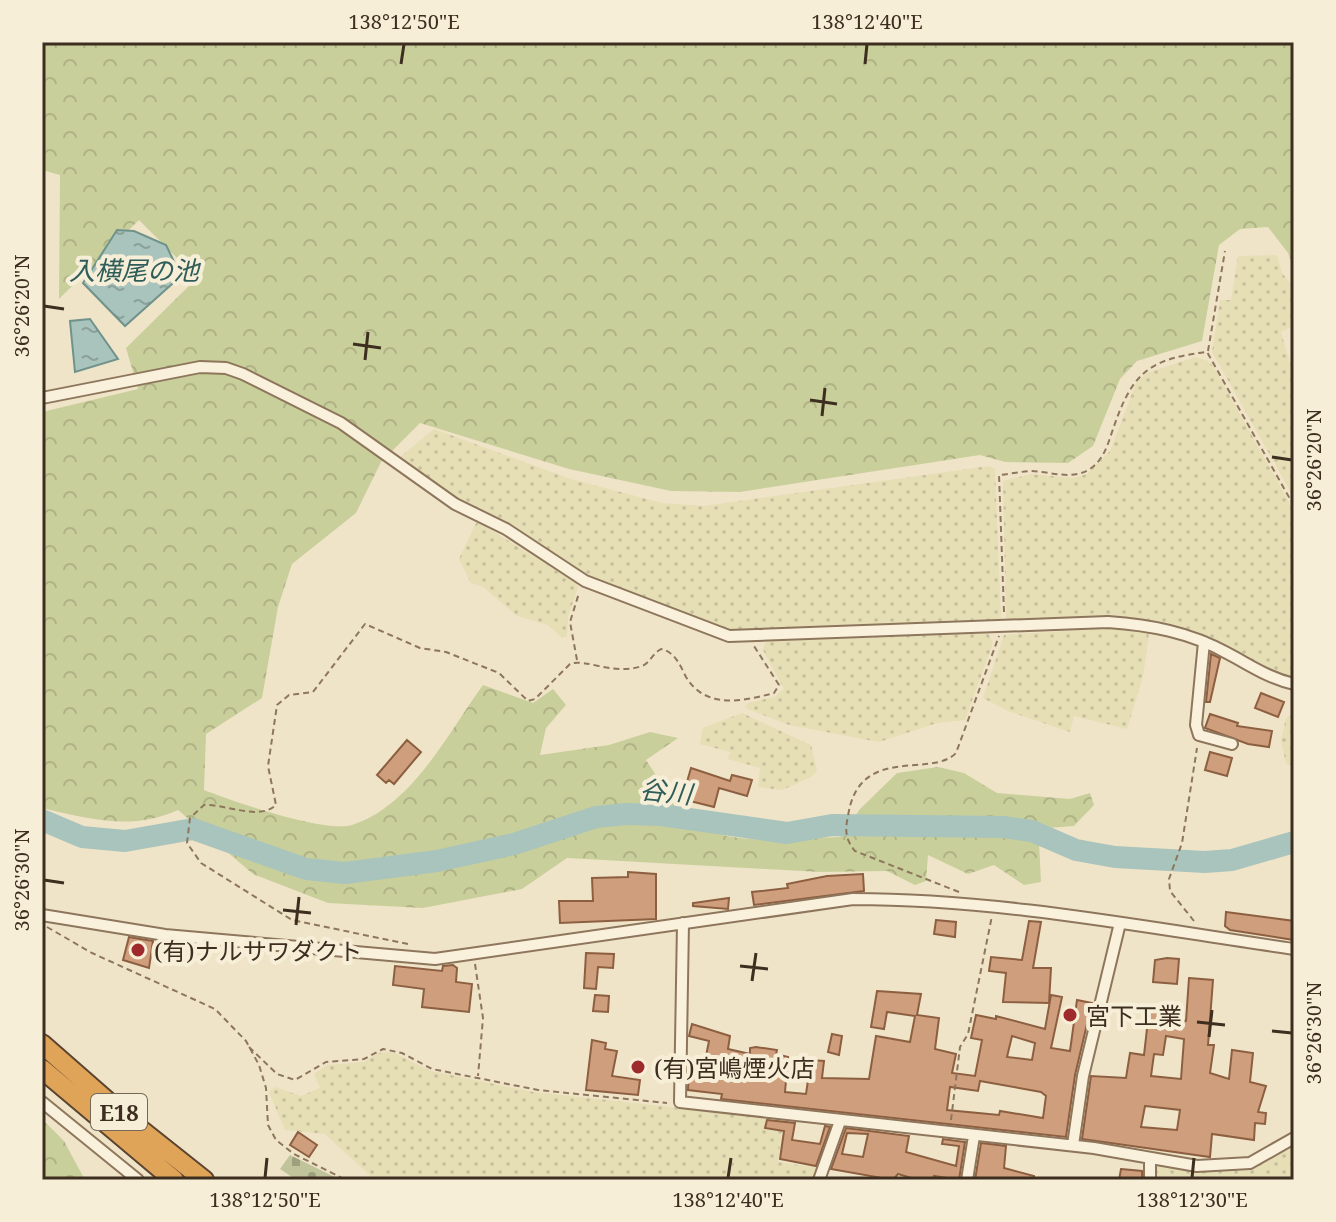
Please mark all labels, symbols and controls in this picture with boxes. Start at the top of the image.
text: 138°12'50"E [348,8,460,35]
text: 138°12'40"E [811,8,923,35]
water label: 入横尾の池 [69,252,202,288]
text: 36°26'20"N [8,255,35,357]
text: 36°26'20"N [1300,409,1327,511]
water label: 谷川 [638,770,697,812]
text: 36°26'30"N [8,829,35,931]
place label: (有)ナルサワダクト [154,934,363,967]
marker: (有)ナルサワダクト [129,941,147,959]
text: 36°26'30"N [1300,982,1327,1084]
place label: 宮下工業 [1086,999,1182,1032]
marker: 宮下工業 [1061,1006,1079,1024]
place label: (有)宮嶋煙火店 [654,1051,815,1084]
marker: (有)宮嶋煙火店 [629,1058,647,1076]
road number: E18 [91,1094,147,1130]
text: 138°12'50"E [209,1186,321,1213]
text: 138°12'40"E [672,1186,784,1213]
text: 138°12'30"E [1136,1186,1248,1213]

